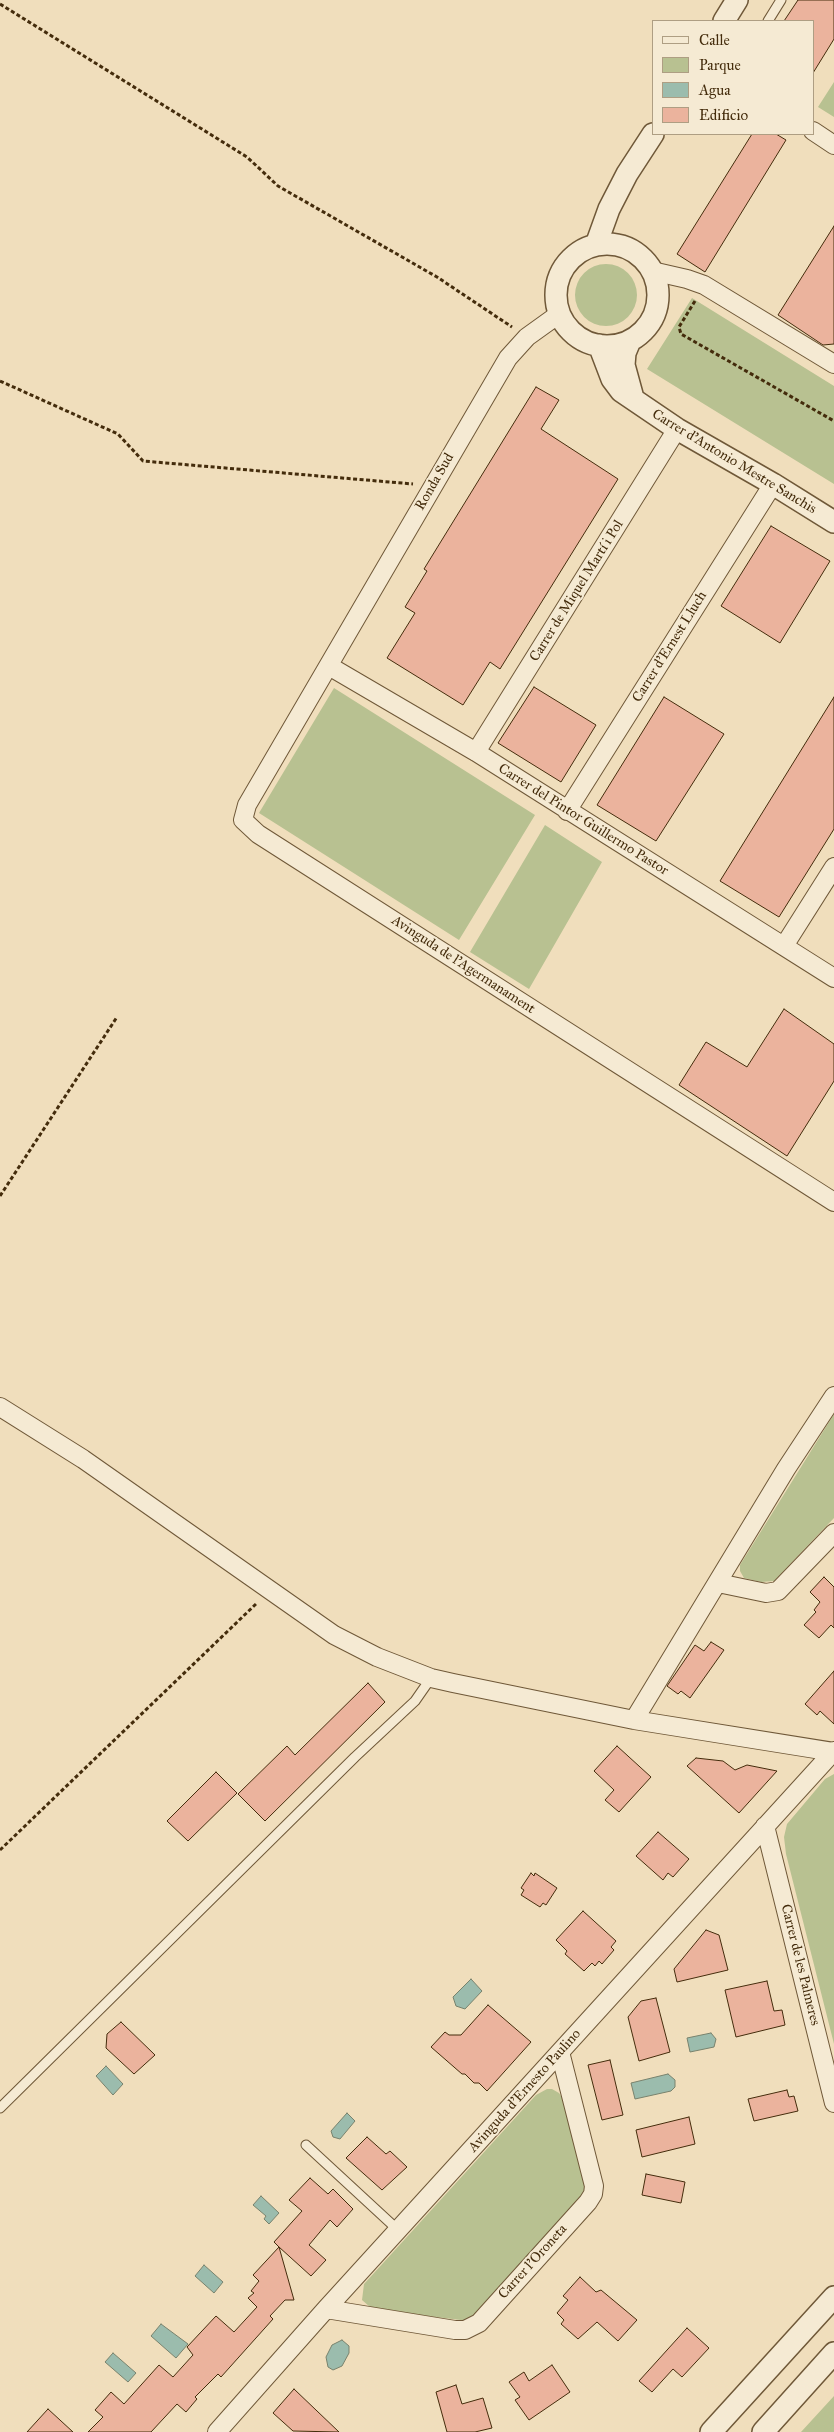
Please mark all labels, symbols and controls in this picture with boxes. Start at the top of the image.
legend [652,20,814,135]
text: Calle [699,31,730,49]
text: Parque [699,56,741,74]
text: Agua [699,81,731,99]
text: Edificio [699,106,748,124]
street label: Carrer d'Antonio Mestre Sanchis [649,406,819,518]
street label: Ronda Sud [412,451,458,513]
street label: Carrer de Miquel Martí i Pol [527,517,627,665]
street label: Carrer d'Ernest Lluch [629,588,711,706]
street label: Carrer del Pintor Guillermo Pastor [495,761,671,879]
street label: Avinguda de l'Agermanament [388,912,538,1018]
street label: Carrer de les Palmeres [777,1903,823,2027]
street label: Avinguda d'Ernesto Paulino [465,2026,585,2156]
street label: Carrer l'Oroneta [495,2221,571,2303]

